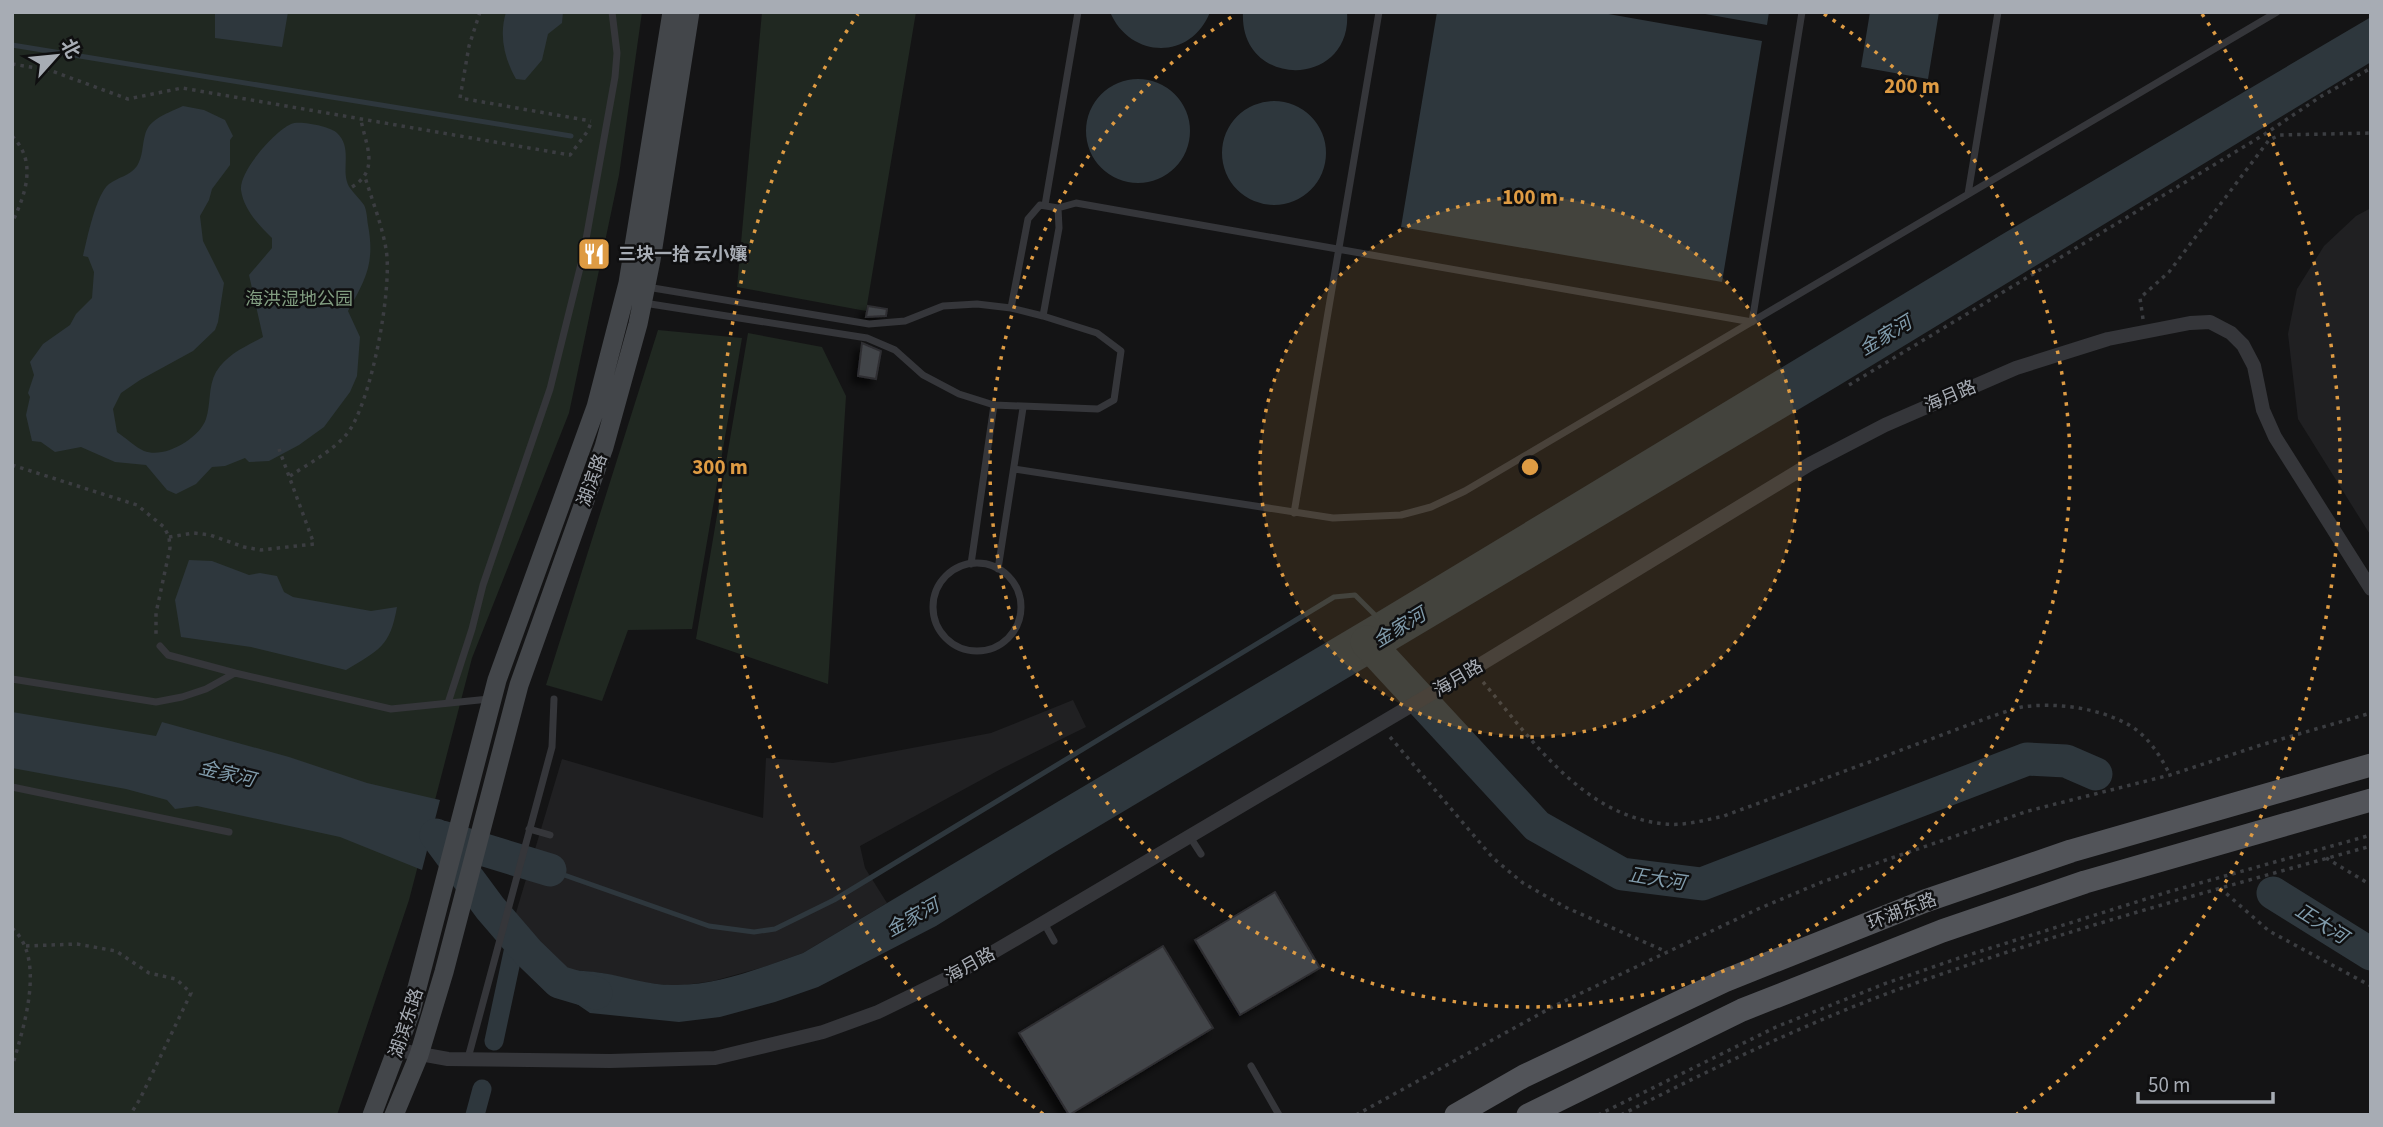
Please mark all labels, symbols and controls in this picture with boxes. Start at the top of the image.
north arrow [21,21,91,91]
text: 北 [53,34,86,64]
text: 200 m [1884,71,1940,101]
text: 100 m [1502,182,1558,212]
restaurant icon: 三块一拾 云小孃 [575,235,613,273]
place label: 三块一拾 云小孃 [618,242,748,267]
park label: 海洪湿地公园 [245,287,353,312]
water label: 金家河 [1854,308,1921,363]
street label: 海月路 [1920,374,1980,419]
street label: 湖滨路 [571,451,613,510]
text: 300 m [692,452,748,482]
centre of rings [1518,455,1542,479]
water label: 金家河 [1368,600,1435,655]
street label: 海月路 [1429,654,1488,703]
water label: 金家河 [196,754,261,795]
water label: 正大河 [1626,862,1691,898]
street label: 环湖东路 [1864,887,1940,936]
water label: 金家河 [881,891,948,944]
water label: 正大河 [2290,898,2356,953]
street label: 海月路 [941,941,1000,989]
street label: 湖滨东路 [383,985,429,1061]
scale bar [2138,1060,2273,1104]
text: 50 m [2148,1070,2190,1100]

